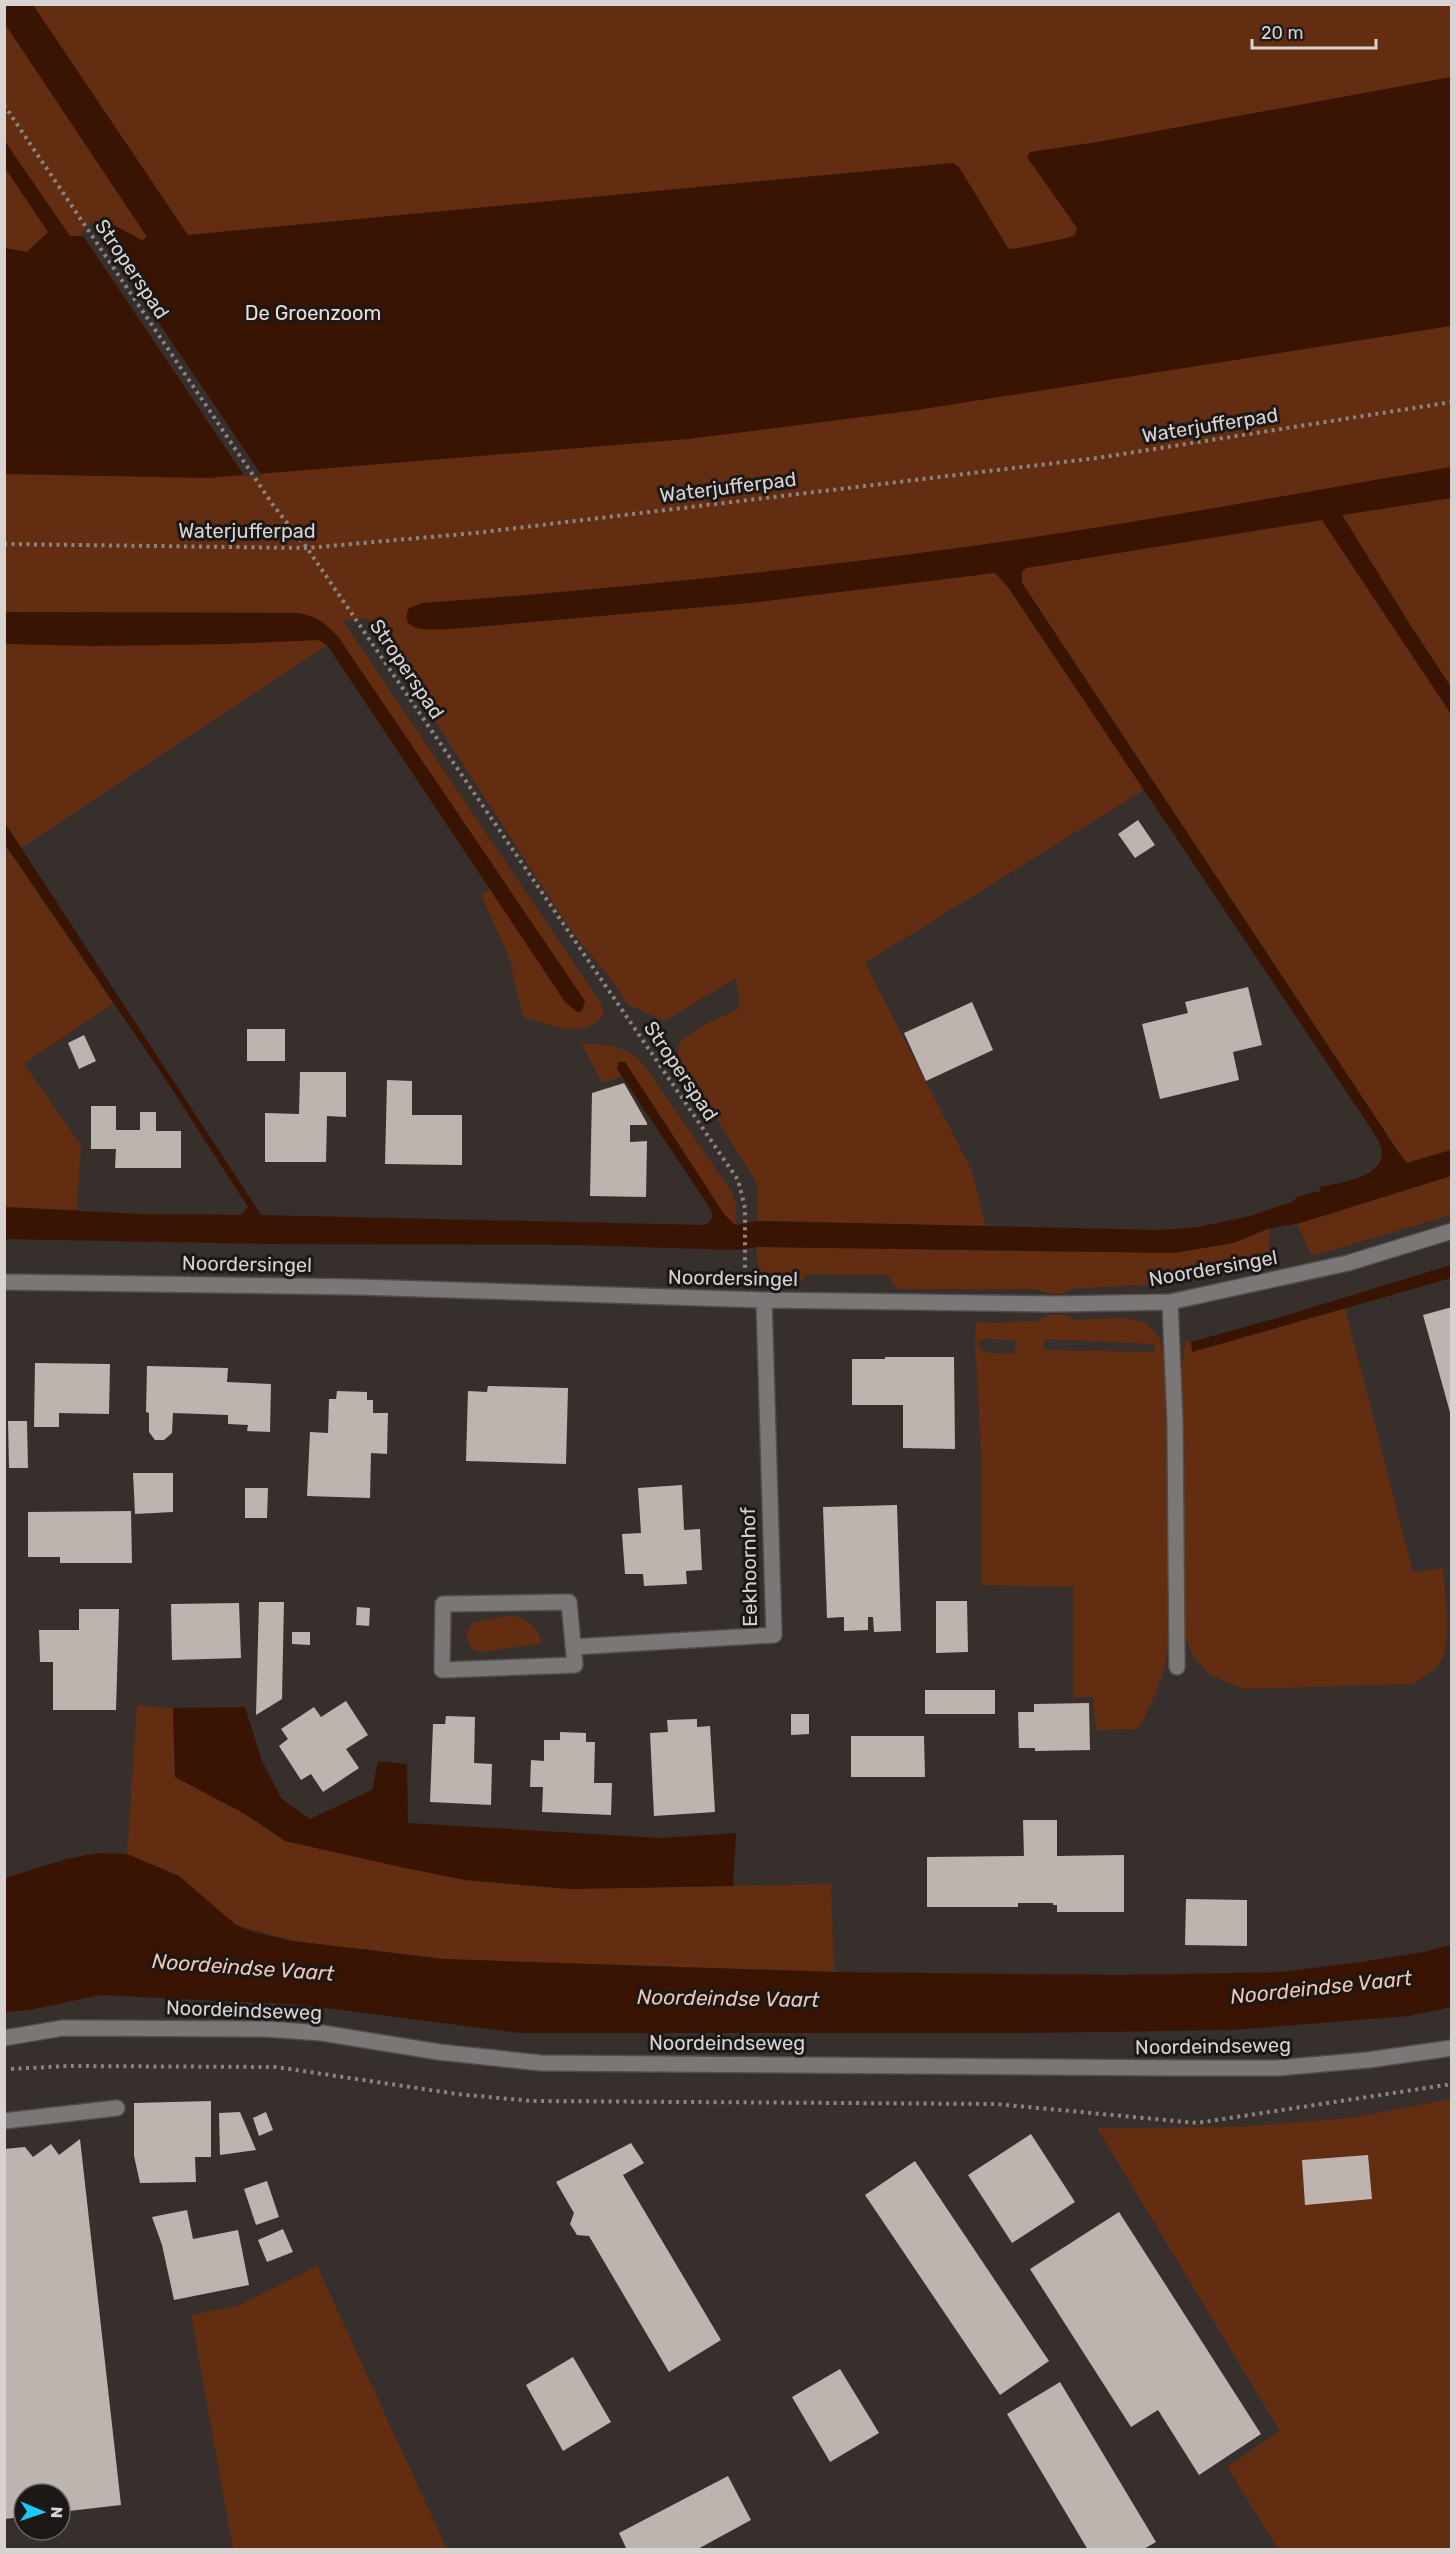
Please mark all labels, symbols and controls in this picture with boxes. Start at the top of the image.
scale bar [1252,12,1376,50]
text: 20 m [1261,22,1303,44]
street label: Stroperspad [90,215,174,323]
park label: De Groenzoom [245,301,381,325]
street label: Waterjufferpad [1140,402,1280,448]
street label: Waterjufferpad [658,467,798,507]
street label: Waterjufferpad [178,519,316,543]
street label: Stroperspad [365,615,449,723]
street label: Stroperspad [639,1017,723,1125]
street label: Noordersingel [1147,1245,1279,1291]
street label: Noordersingel [182,1251,312,1277]
street label: Noordersingel [668,1265,798,1291]
street label: Eekhoornhof [736,1507,762,1627]
water label: Noordeindse Vaart [151,1948,336,1986]
water label: Noordeindse Vaart [1229,1965,1414,2009]
water label: Noordeindse Vaart [637,1984,820,2012]
street label: Noordeindseweg [166,1995,322,2025]
street label: Noordeindseweg [649,2031,805,2055]
street label: Noordeindseweg [1135,2033,1291,2059]
north arrow [12,2482,72,2542]
text: N [47,2506,66,2519]

